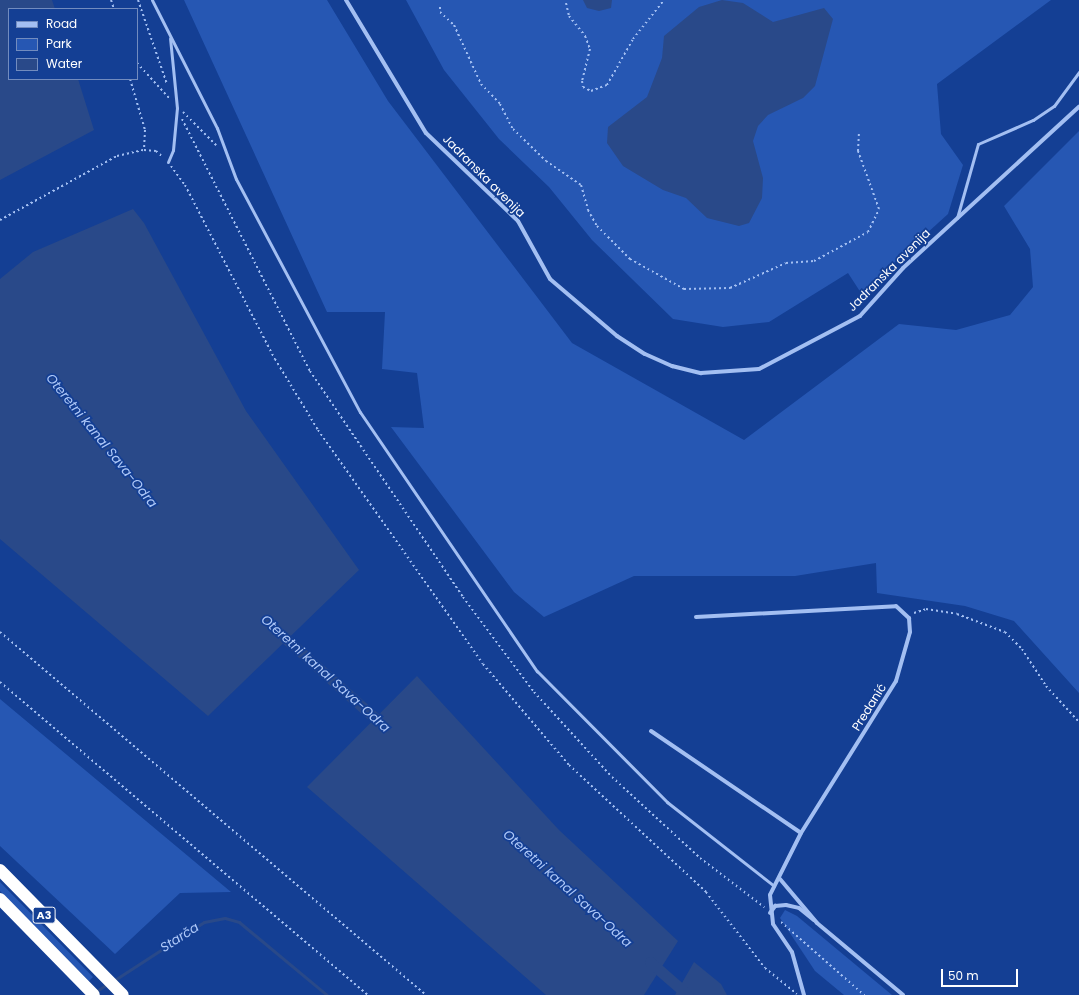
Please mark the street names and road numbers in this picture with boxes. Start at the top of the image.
street label: Jadranska avenija [440,132,528,220]
street label: Jadranska avenija [845,226,933,314]
street label: Predanić [849,681,889,733]
road number: A3 [32,906,56,924]

